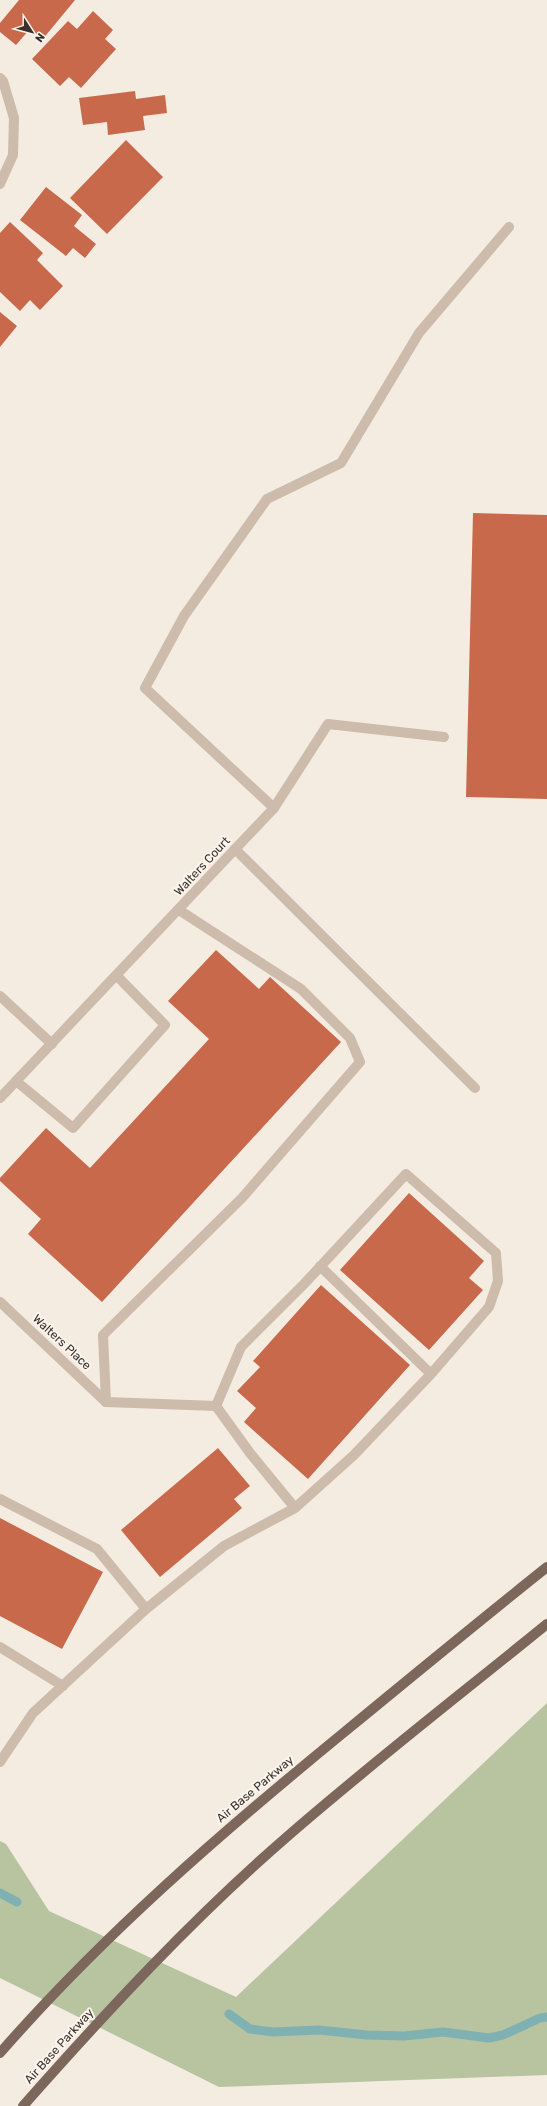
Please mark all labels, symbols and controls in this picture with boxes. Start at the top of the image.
north arrow [12,12,52,52]
text: N [32,31,47,45]
street label: Walters Court [171,833,233,898]
street label: Walters Place [30,1311,94,1373]
street label: Air Base Parkway [214,1753,297,1825]
street label: Air Base Parkway [22,2005,97,2086]

